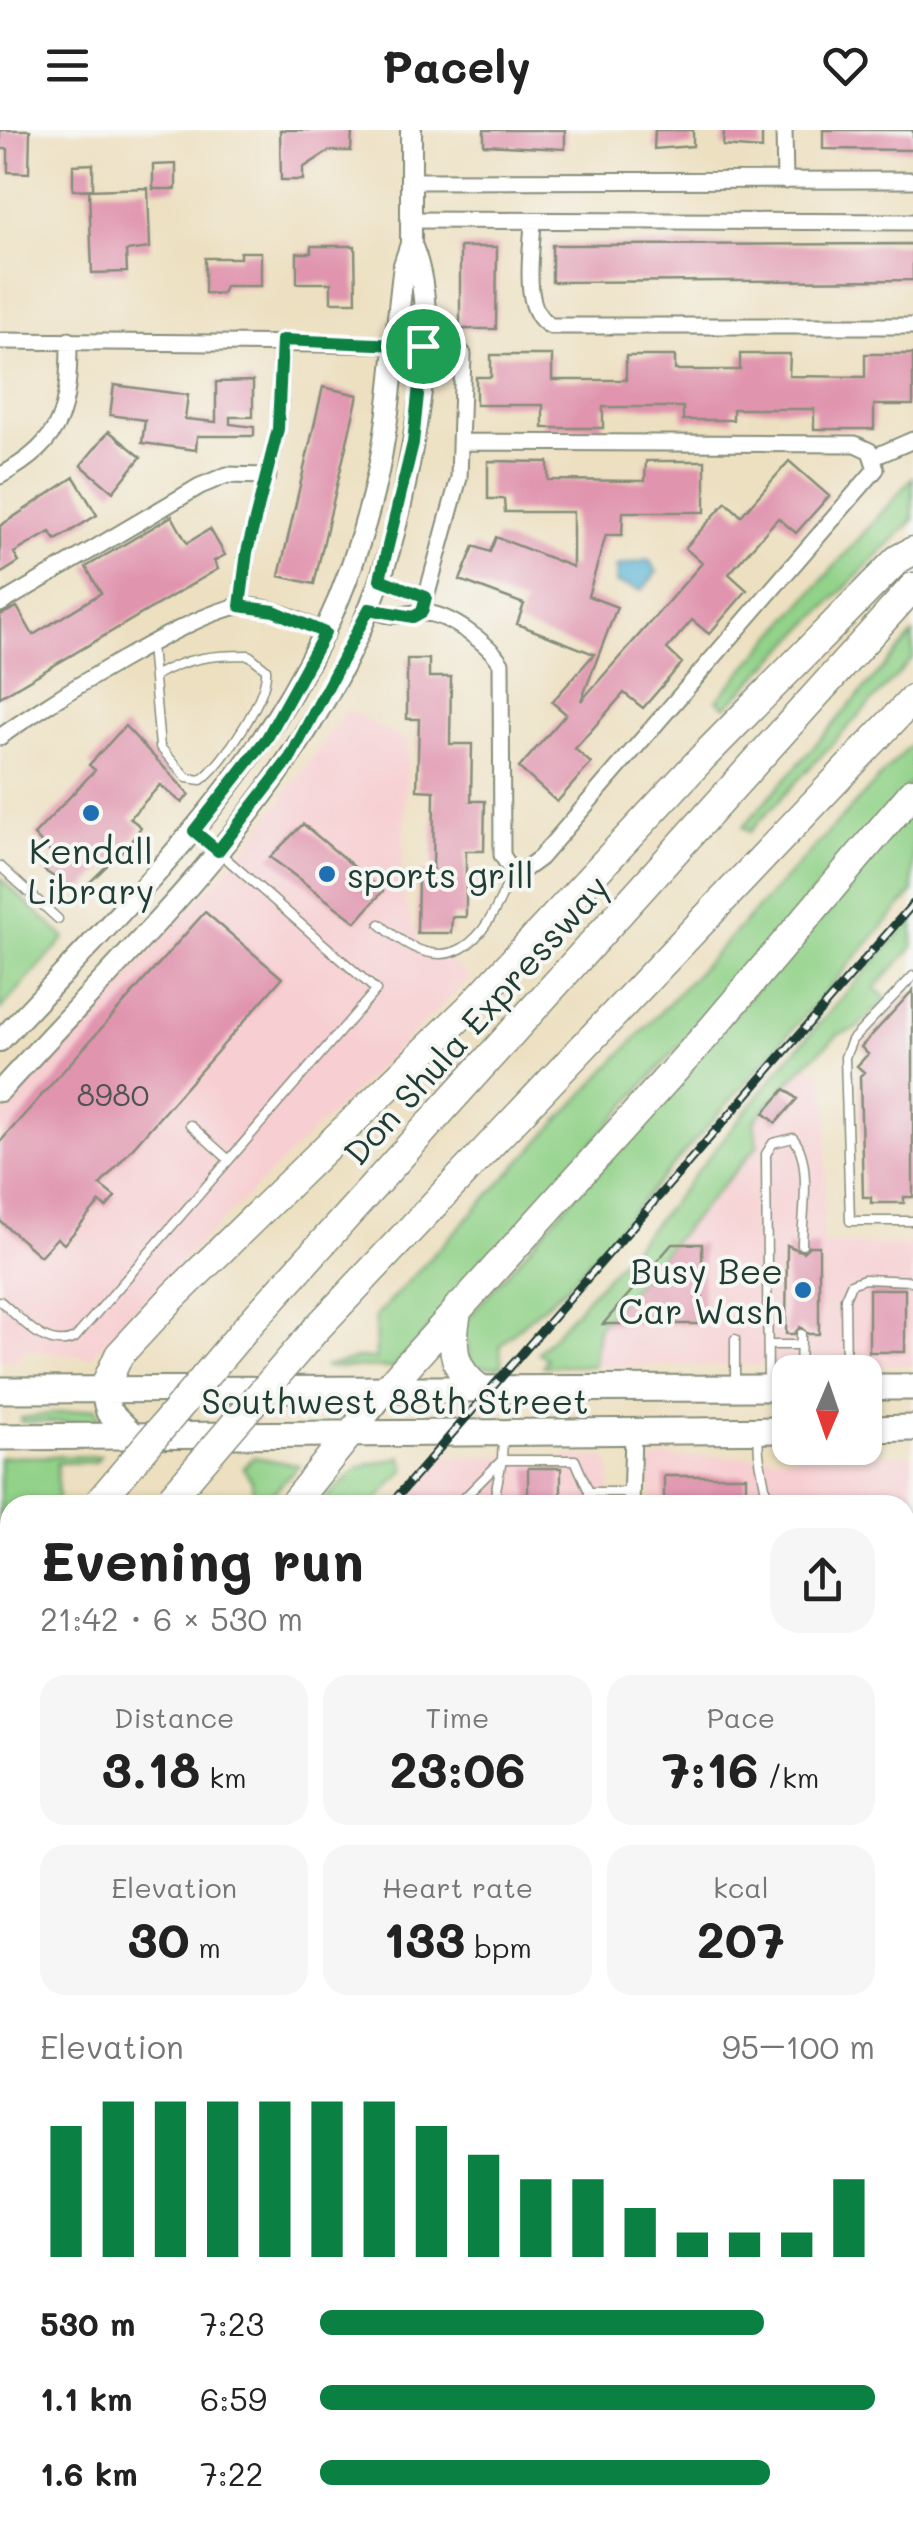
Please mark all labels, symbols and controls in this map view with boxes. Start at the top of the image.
text: Pacely [382,36,531,94]
icon: menu [40,38,95,93]
icon: heart [818,38,873,93]
pin [381,304,466,389]
icon: arrive [396,319,451,374]
marker: Kendall Library [80,802,102,824]
place label: Kendall Library [28,827,154,913]
place label: sports grill [347,851,534,897]
marker: sports grill [316,863,338,885]
street label: Don Shula Expressway [332,864,618,1174]
house number: 8980 [77,1074,149,1114]
place label: Busy Bee Car Wash [618,1247,783,1333]
marker: Busy Bee Car Wash [792,1279,814,1301]
north arrow [772,1355,882,1465]
map controls [772,1355,882,1465]
street label: Southwest 88th Street [201,1377,589,1423]
text: Evening run [40,1523,364,1595]
button: share [770,1528,875,1633]
text: 21:42 · 6 × 530 m [40,1597,303,1639]
text: Distance [114,1699,234,1735]
text: Time [426,1699,489,1735]
text: Pace [707,1699,775,1735]
text: 3.18 [102,1735,200,1801]
text: 23:06 [389,1735,526,1801]
text: 7:16 [662,1735,758,1801]
text: km [200,1759,247,1795]
text: /km [758,1759,819,1795]
text: Elevation [111,1869,237,1905]
text: Heart rate [382,1869,533,1905]
text: kcal [713,1869,769,1905]
text: 30 [127,1905,190,1971]
text: 133 [383,1905,465,1971]
text: 207 [697,1905,785,1971]
text: m [190,1929,221,1965]
text: bpm [465,1929,532,1965]
text: Elevation [40,2025,184,2067]
text: 95–100 m [722,2025,875,2067]
text: 530 m [40,2302,135,2344]
text: 7:23 [200,2302,264,2344]
text: 1.1 km [40,2377,132,2419]
text: 6:59 [200,2377,267,2419]
text: 1.6 km [40,2452,138,2494]
text: 7:22 [200,2452,263,2494]

